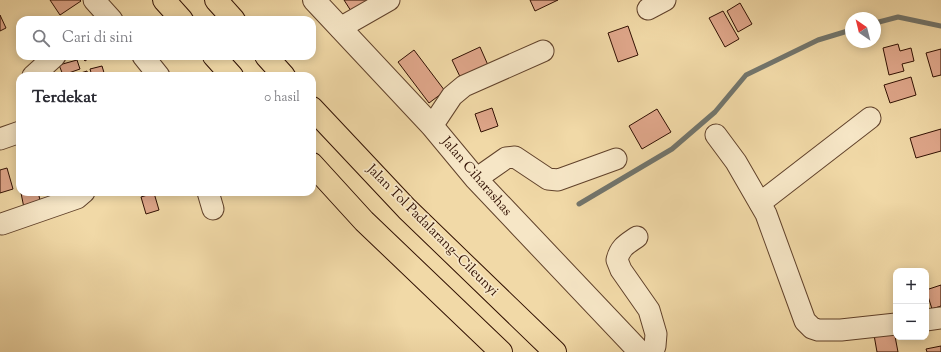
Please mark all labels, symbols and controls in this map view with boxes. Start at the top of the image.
north arrow [845,12,881,48]
search box [16,16,316,60]
icon: search [30,27,52,49]
text: Cari di sini [62,28,133,49]
text: Terdekat [32,86,97,110]
text: 0 hasil [264,89,300,107]
street label: Jalan Ciharashas [435,132,516,221]
street label: Jalan Tol Padalarang–Cileunyi [361,160,503,302]
map controls [893,268,929,340]
button: + [893,268,929,304]
button: − [893,304,929,340]

